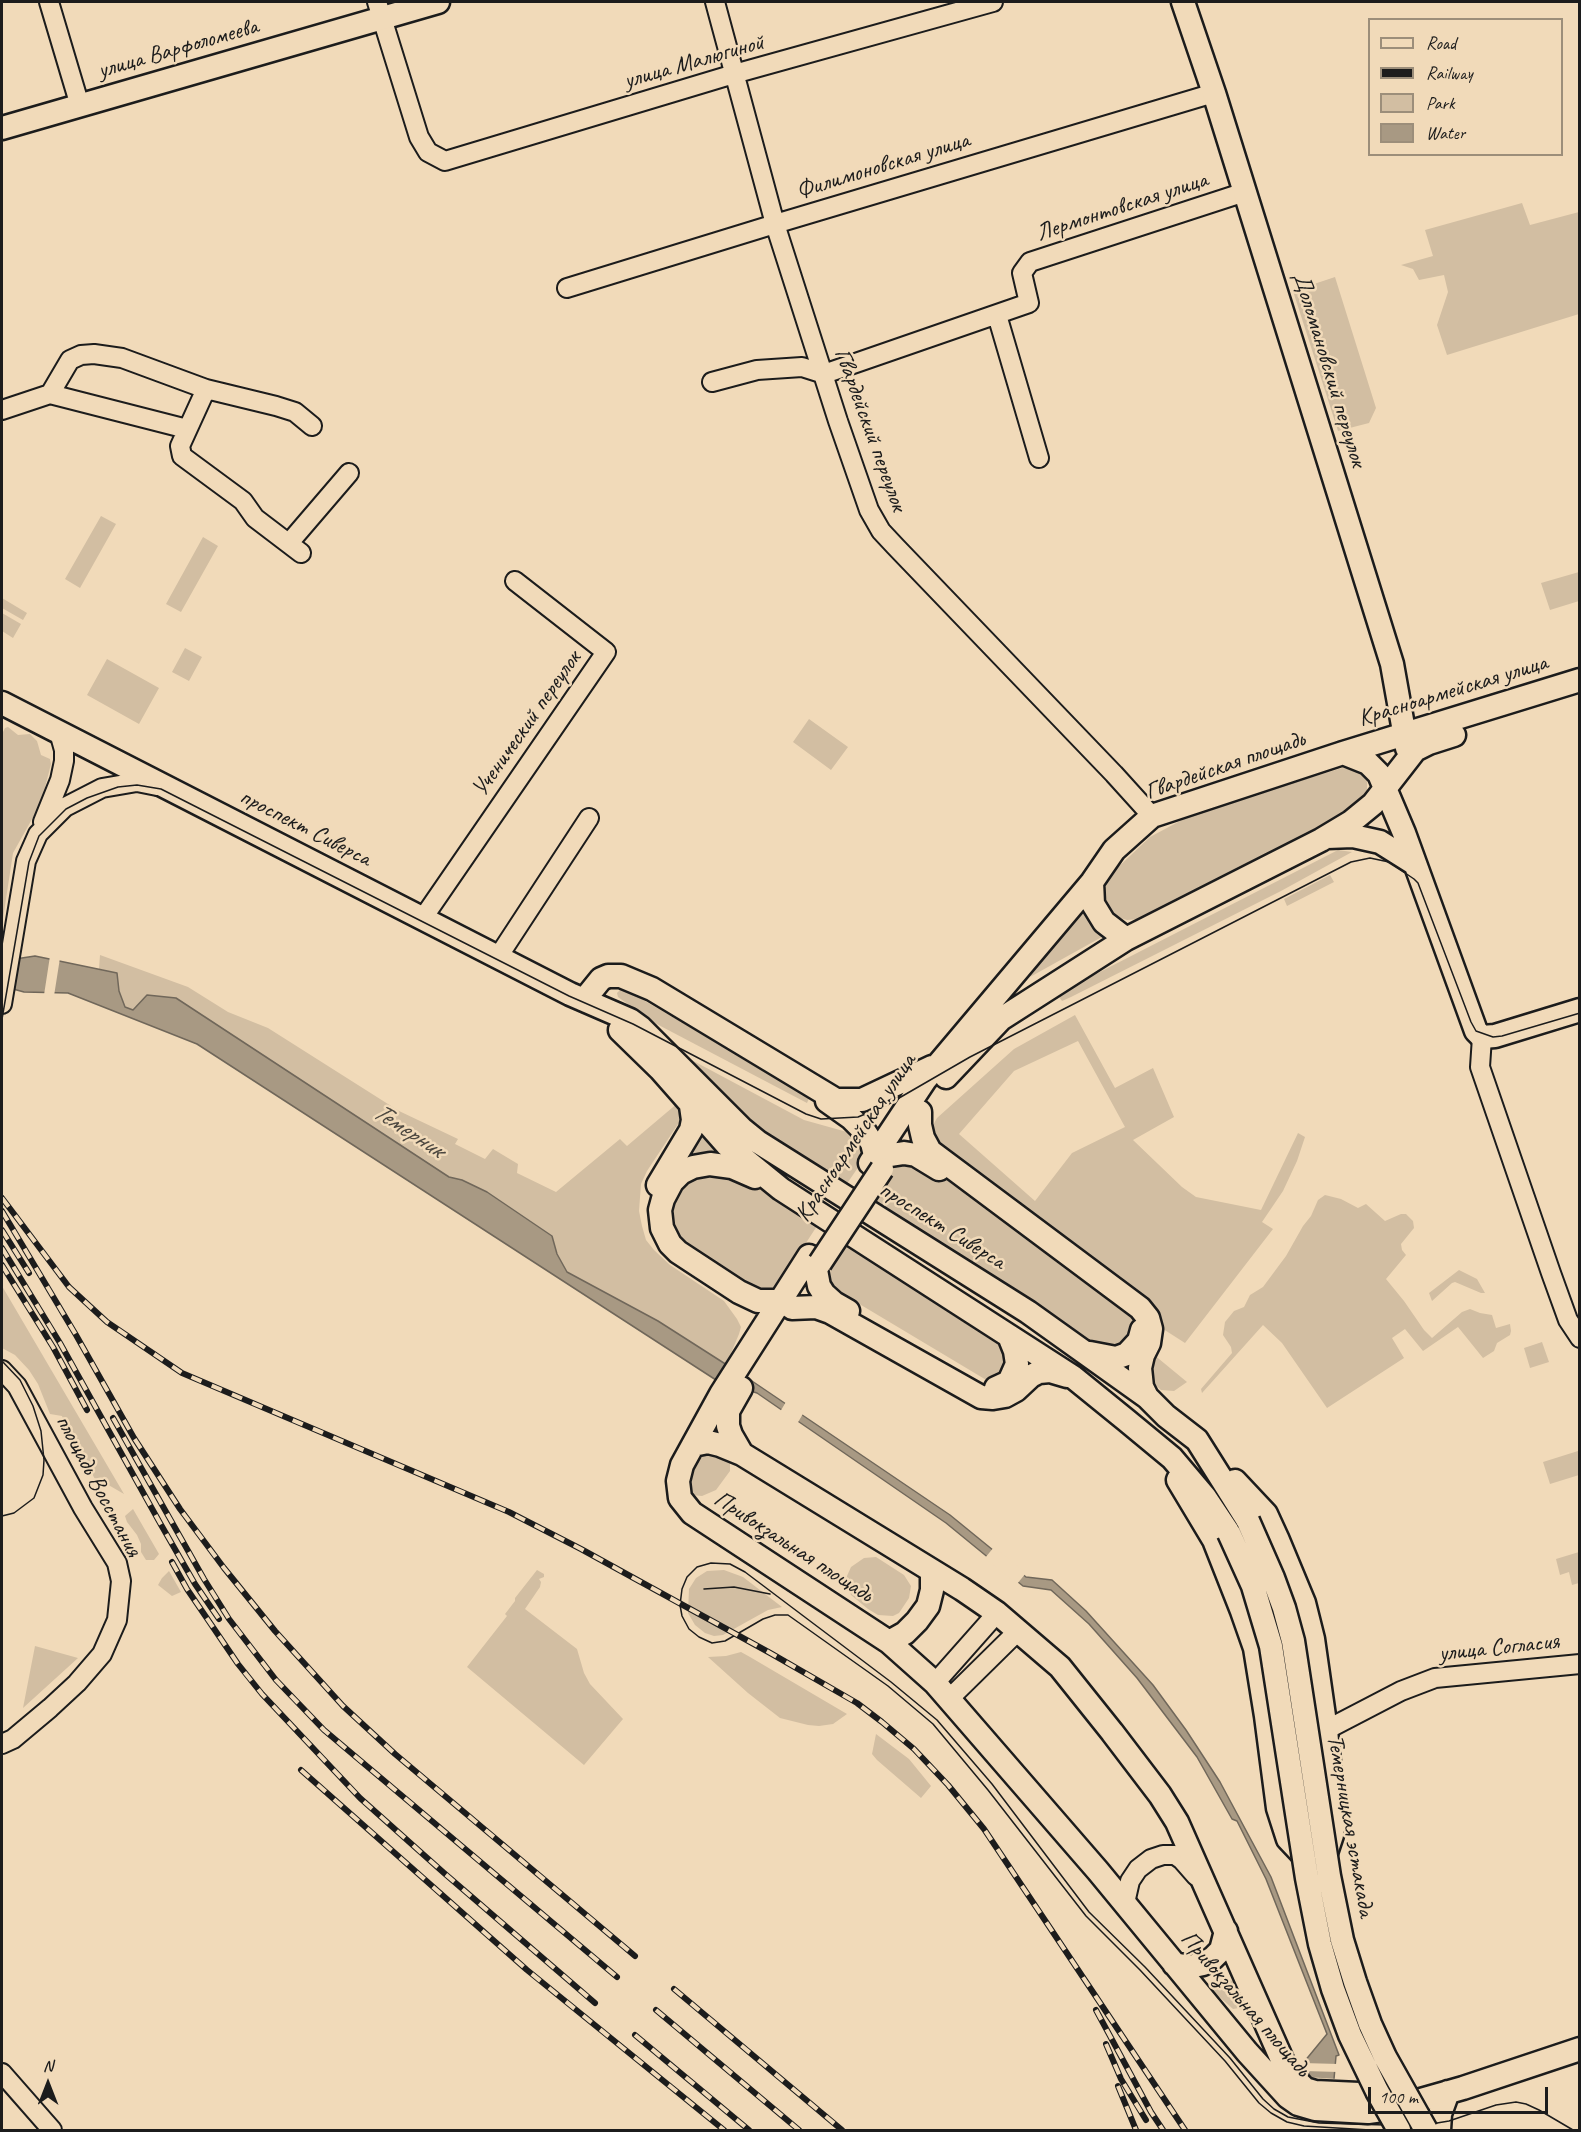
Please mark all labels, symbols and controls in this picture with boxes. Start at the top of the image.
street label: улица Варфоломеева [95,12,261,86]
legend [1368,18,1563,156]
street label: улица Малюгиной [621,28,767,96]
text: Road [1426,32,1456,54]
text: Railway [1426,62,1473,84]
text: Park [1426,92,1455,114]
text: Water [1426,122,1465,144]
street label: Филимоновская улица [793,126,973,206]
street label: Лермонтовская улица [1033,166,1211,248]
street label: Доломановский переулок [1286,269,1372,471]
street label: Гвардейский переулок [827,345,913,515]
street label: Ученический переулок [466,646,588,802]
street label: Красноармейская улица [1355,649,1551,733]
street label: Гвардейская площадь [1142,725,1308,807]
street label: проспект Сиверса [234,783,376,873]
street label: Красноармейская улица [789,1049,923,1227]
water label: Темерник [366,1096,450,1166]
street label: проспект Сиверса [873,1176,1011,1276]
street label: площадь Восстания [48,1410,148,1562]
street label: Привокзальная площадь [708,1485,878,1609]
street label: улица Согласия [1437,1627,1561,1669]
street label: Темерницкая эстакада [1320,1733,1380,1919]
street label: Привокзальная площадь [1174,1925,1316,2083]
north arrow [18,2054,78,2114]
text: N [43,2056,53,2076]
scale bar [1371,2075,1551,2113]
text: 100 m [1379,2086,1418,2108]

